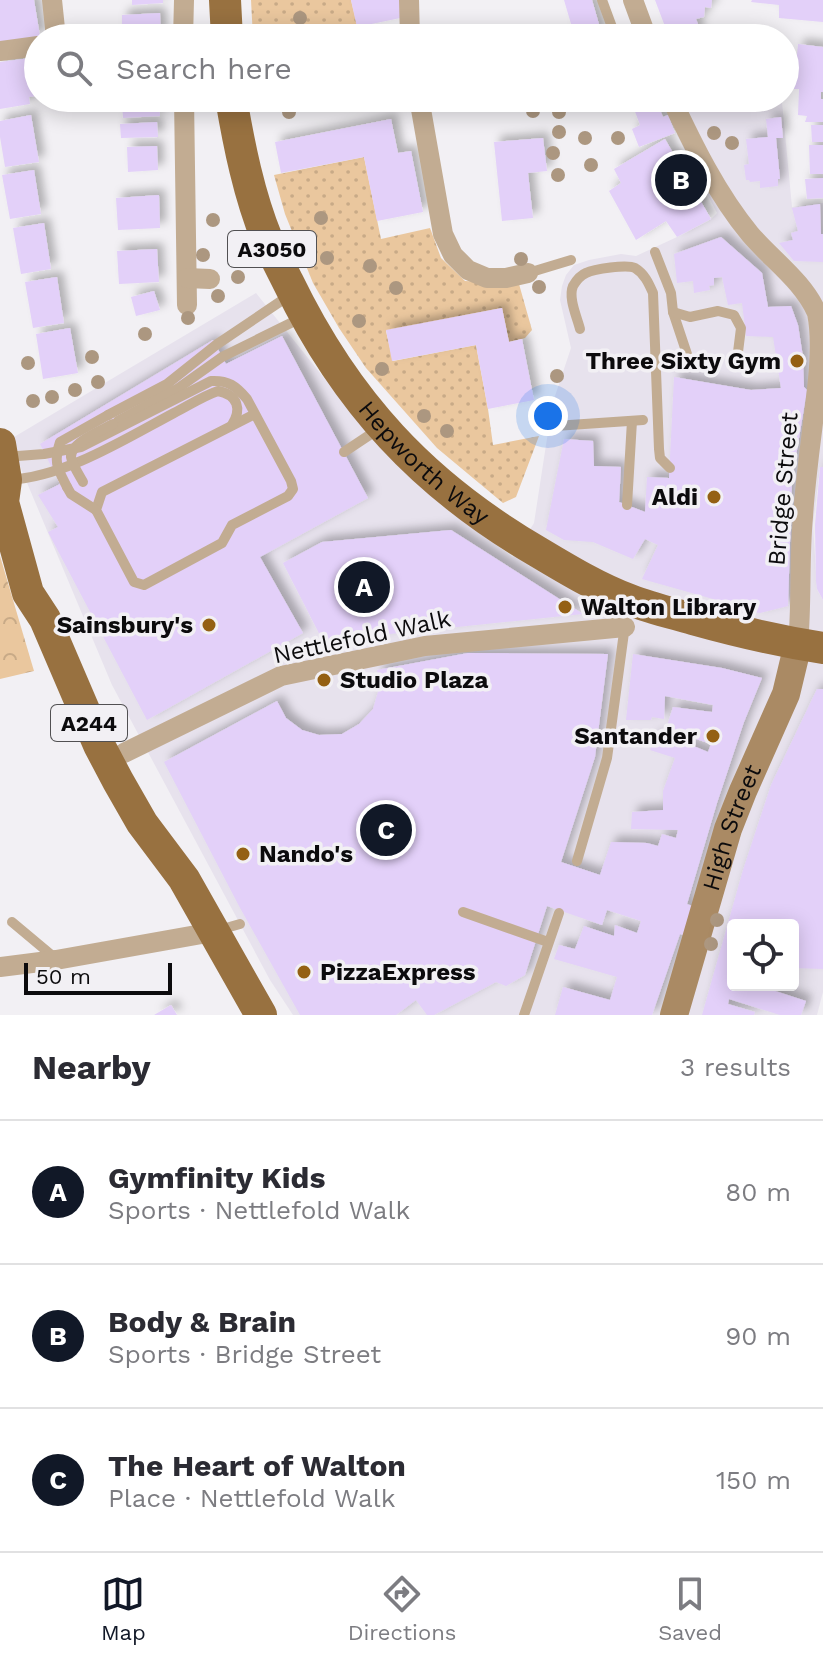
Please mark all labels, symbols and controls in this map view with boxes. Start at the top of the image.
search box [24,24,799,112]
icon: search [52,46,96,90]
text: Search here [116,51,292,86]
pin: B [655,150,707,210]
road number: A3050 [228,231,316,267]
place label: Three Sixty Gym [586,347,781,375]
marker: Three Sixty Gym [788,352,806,370]
street label: Hepworth Way [353,395,495,531]
your location [528,396,568,436]
street label: Bridge Street [762,411,804,567]
place label: Aldi [652,483,698,511]
marker: Aldi [705,488,723,506]
pin: A [338,557,390,617]
place label: Walton Library [581,593,757,621]
marker: Walton Library [556,598,574,616]
street label: Nettlefold Walk [271,604,454,669]
place label: Sainsbury's [57,611,193,639]
marker: Sainsbury's [200,616,218,634]
place label: Studio Plaza [340,666,488,694]
marker: Studio Plaza [315,671,333,689]
road number: A244 [51,705,127,741]
place label: Santander [574,722,698,750]
marker: Santander [704,727,722,745]
street label: High Street [697,760,767,894]
pin: C [360,800,412,860]
place label: Nando's [259,840,353,868]
marker: Nando's [234,845,252,863]
map controls [727,919,799,991]
button: locate [727,919,799,991]
place label: PizzaExpress [320,958,476,986]
scale bar [24,959,172,995]
marker: PizzaExpress [295,963,313,981]
text: 50 m [36,964,91,989]
text: Nearby [32,1047,151,1087]
text: 3 results [680,1052,791,1082]
text: Gymfinity Kids [108,1160,325,1195]
text: A [49,1177,67,1207]
text: 80 m [725,1177,791,1207]
text: Sports · Nettlefold Walk [108,1195,410,1225]
text: Body & Brain [108,1304,296,1339]
text: B [49,1321,67,1351]
text: 90 m [725,1321,791,1351]
text: Sports · Bridge Street [108,1339,381,1369]
text: The Heart of Walton [108,1448,406,1483]
text: C [49,1465,67,1495]
text: 150 m [716,1465,791,1495]
text: Place · Nettlefold Walk [108,1483,395,1513]
tab: Map [101,1572,146,1645]
tab: Directions [348,1572,456,1645]
tab: Saved [658,1572,722,1645]

